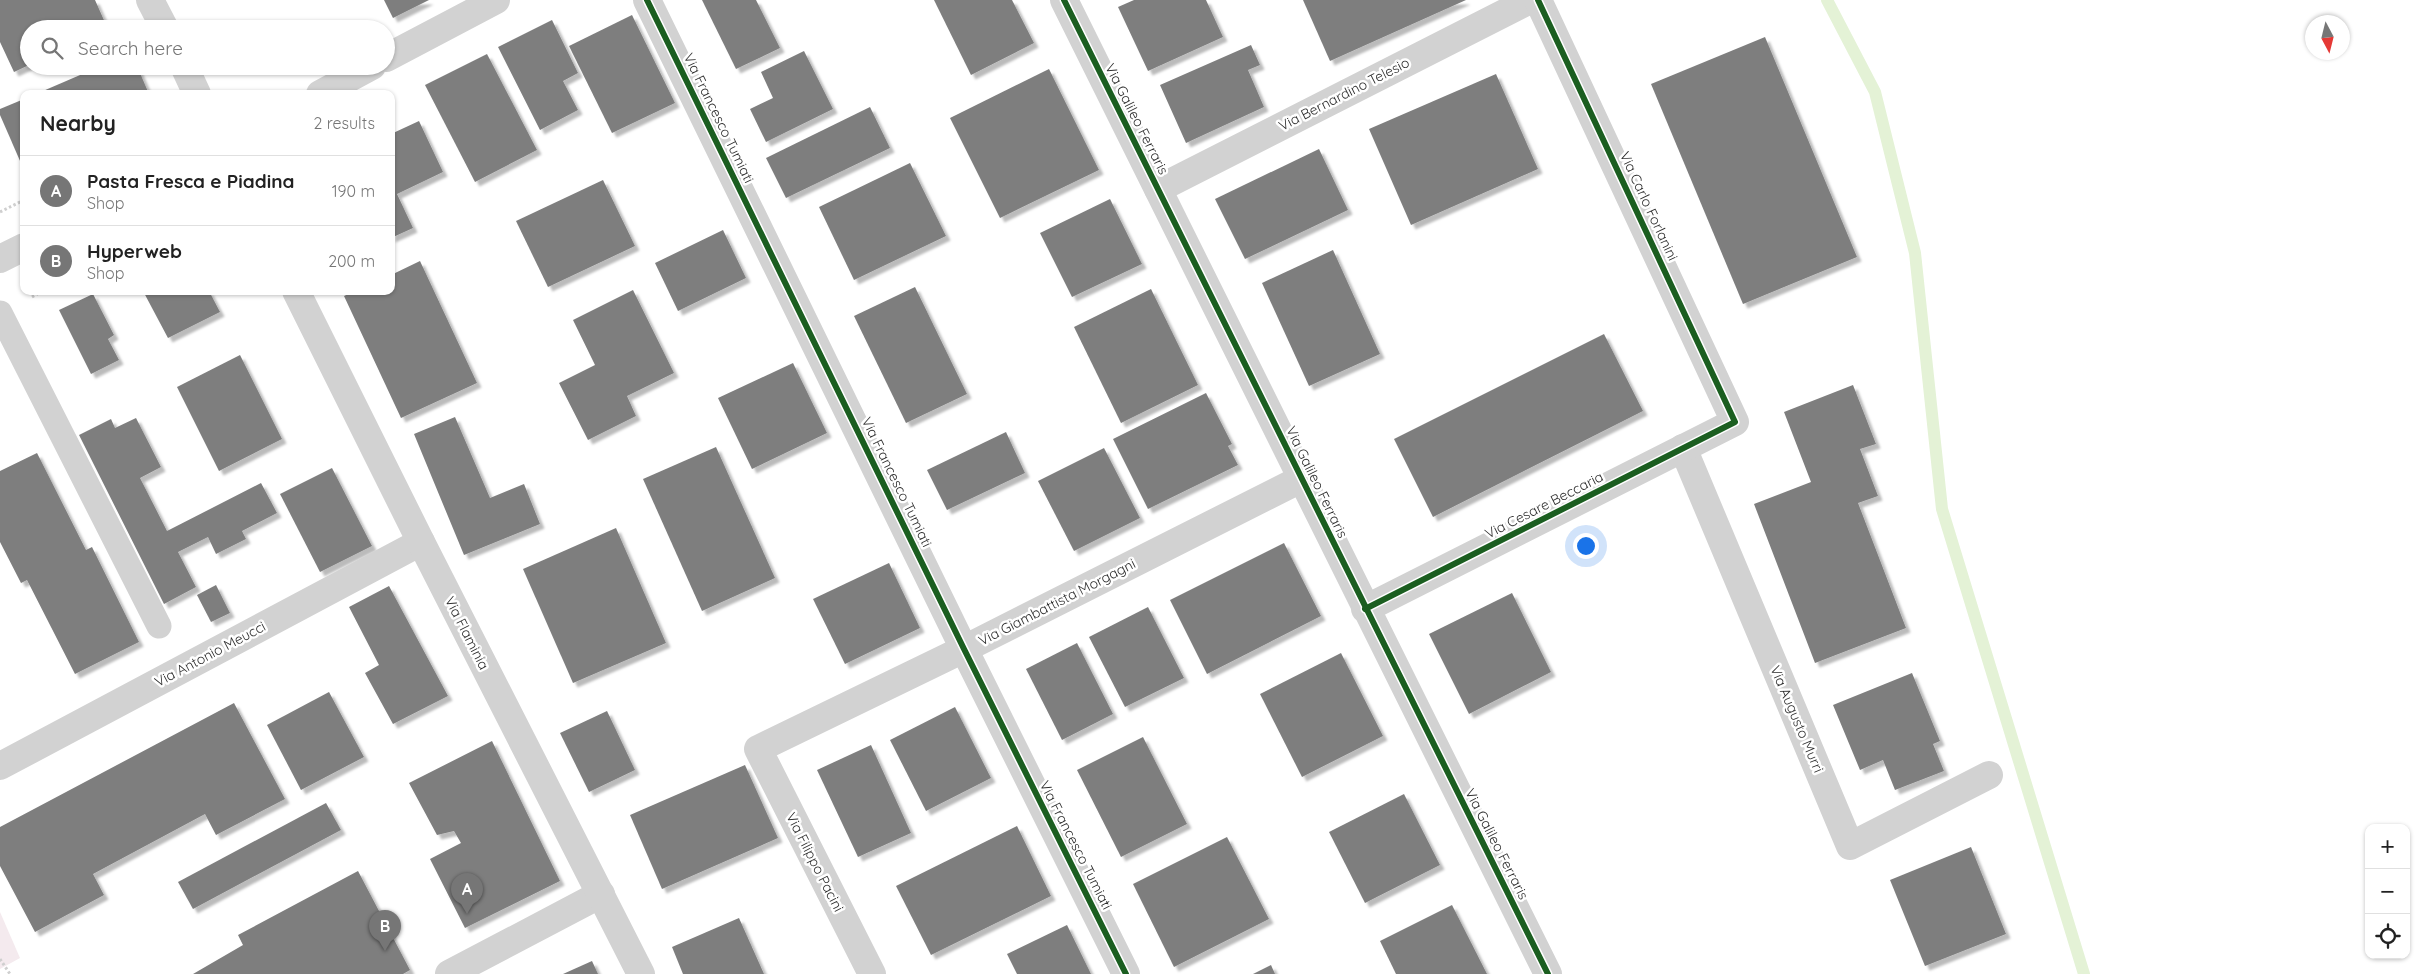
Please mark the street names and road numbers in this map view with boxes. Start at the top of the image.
street label: Via Francesco Tumiati [680,50,758,186]
street label: Via Bernardino Telesio [1276,53,1412,135]
street label: Via Galileo Ferraris [1101,60,1173,178]
street label: Via Carlo Forlanini [1616,149,1682,263]
street label: Via Francesco Tumiati [858,414,936,550]
street label: Via Galileo Ferraris [1282,423,1352,541]
street label: Via Cesare Beccaria [1482,467,1606,543]
street label: Via Giambattista Morgagni [975,555,1139,649]
street label: Via Flaminia [441,593,493,673]
street label: Via Antonio Meucci [151,617,269,691]
street label: Via Augusto Murri [1766,663,1828,775]
street label: Via Francesco Tumiati [1036,778,1116,912]
street label: Via Galileo Ferraris [1461,785,1533,903]
street label: Via Filippo Pacini [782,809,848,915]

